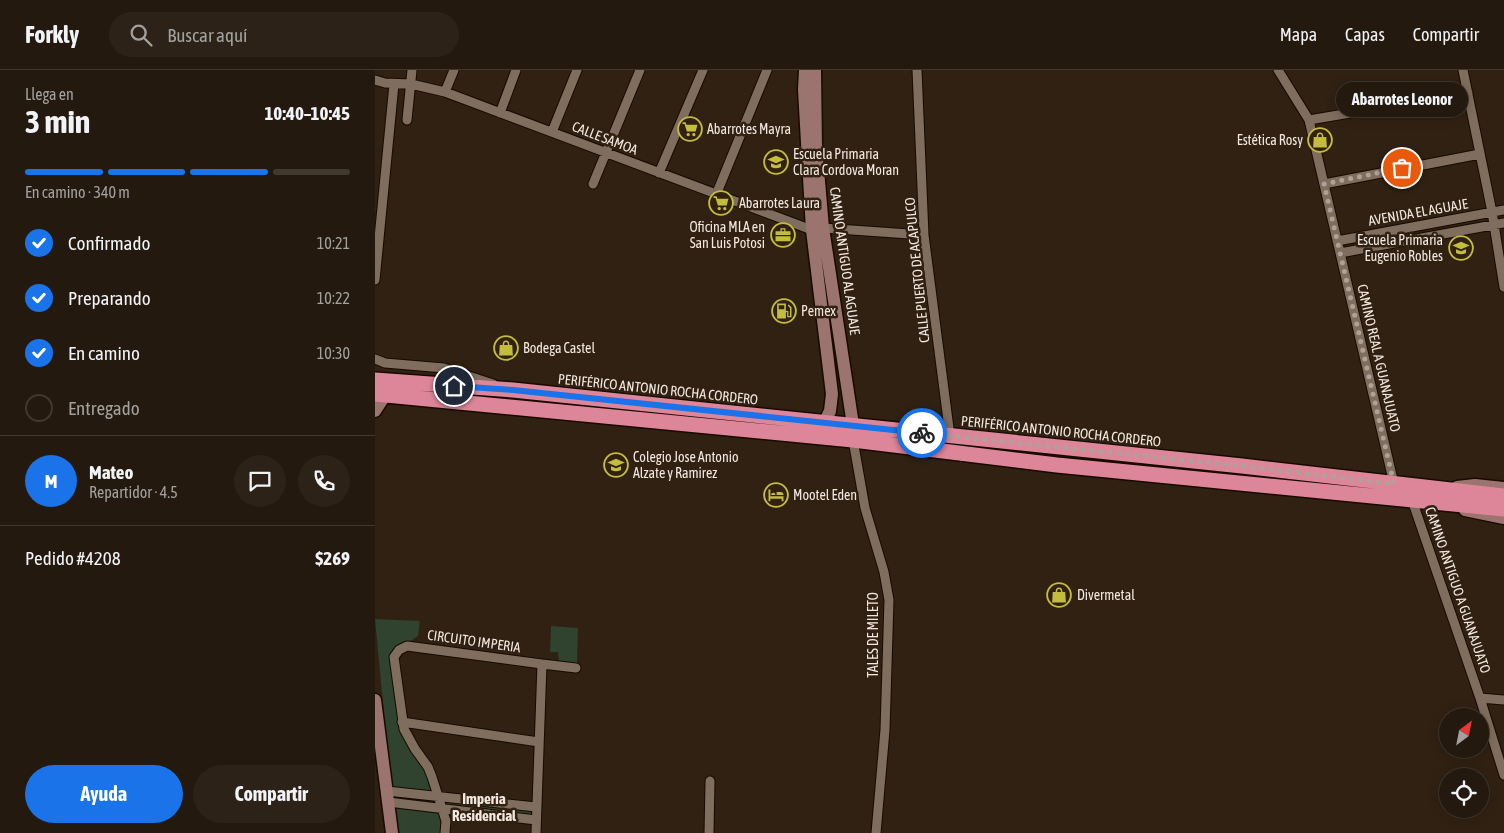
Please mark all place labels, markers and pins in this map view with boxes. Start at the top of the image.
callout: Abarrotes Leonor [1336,83,1468,118]
supermarket icon: Abarrotes Mayra [677,116,703,142]
place label: Abarrotes Mayra [707,121,791,137]
shop icon: Estética Rosy [1307,127,1333,153]
place label: Estética Rosy [1237,132,1303,148]
place label: Escuela Primaria Clara Cordova Moran [793,146,899,178]
pin [1381,147,1423,189]
school or university icon: Escuela Primaria Clara Cordova Moran [763,149,789,175]
supermarket icon: Abarrotes Laura [708,190,734,216]
place label: Abarrotes Laura [739,195,820,211]
place label: Oficina MLA en San Luis Potosi [689,219,765,251]
office icon: Oficina MLA en San Luis Potosi [770,222,796,248]
place label: Escuela Primaria Eugenio Robles [1357,232,1443,264]
school or university icon: Escuela Primaria Eugenio Robles [1448,235,1474,261]
fuel station icon: Pemex [771,298,797,324]
place label: Pemex [801,303,836,319]
shop icon: Bodega Castel [493,335,519,361]
place label: Bodega Castel [523,340,595,356]
pin [433,365,475,407]
place label: Colegio Jose Antonio Alzate y Ramirez [633,449,739,481]
school or university icon: Colegio Jose Antonio Alzate y Ramirez [603,452,629,478]
hotel icon: Mootel Eden [763,482,789,508]
place label: Mootel Eden [793,487,857,503]
shop icon: Divermetal [1046,582,1072,608]
place label: Divermetal [1077,587,1135,603]

